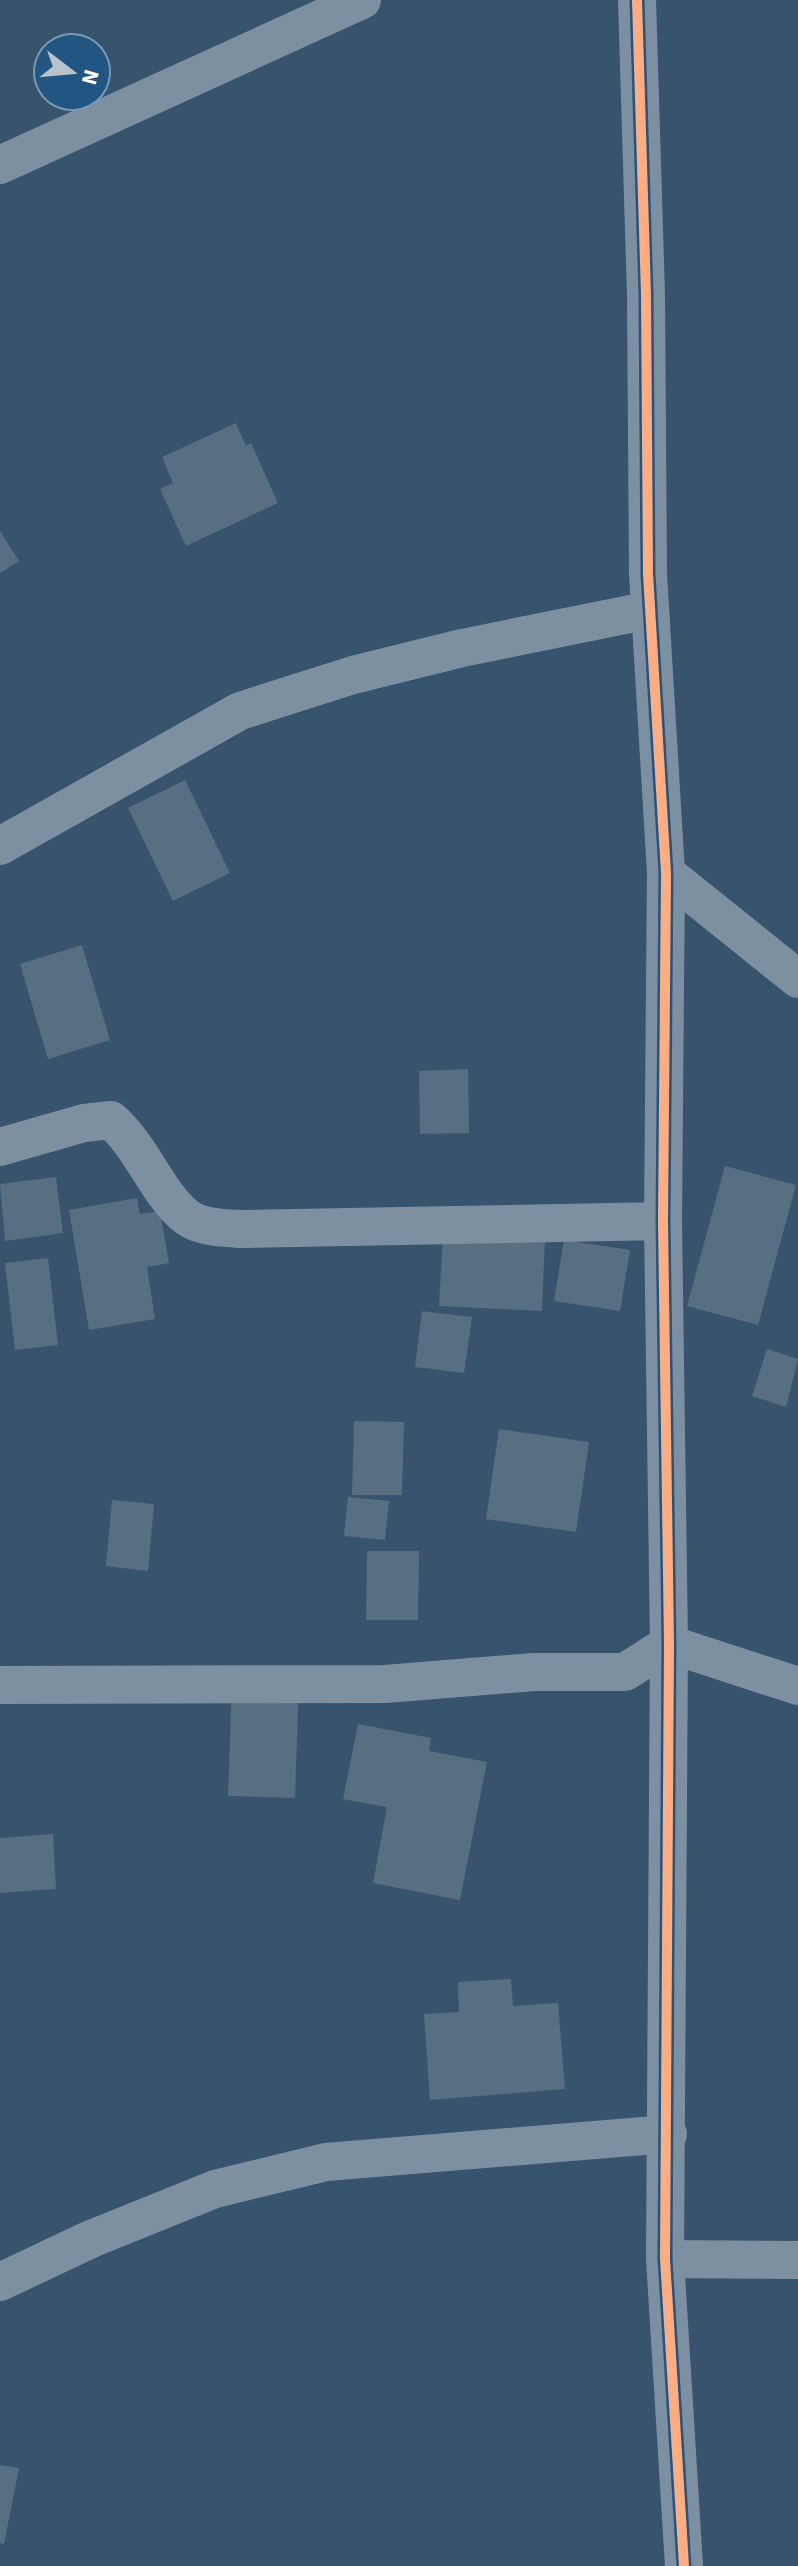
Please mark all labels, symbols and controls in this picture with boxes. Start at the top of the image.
north arrow [32,32,112,112]
text: N [73,66,108,89]

